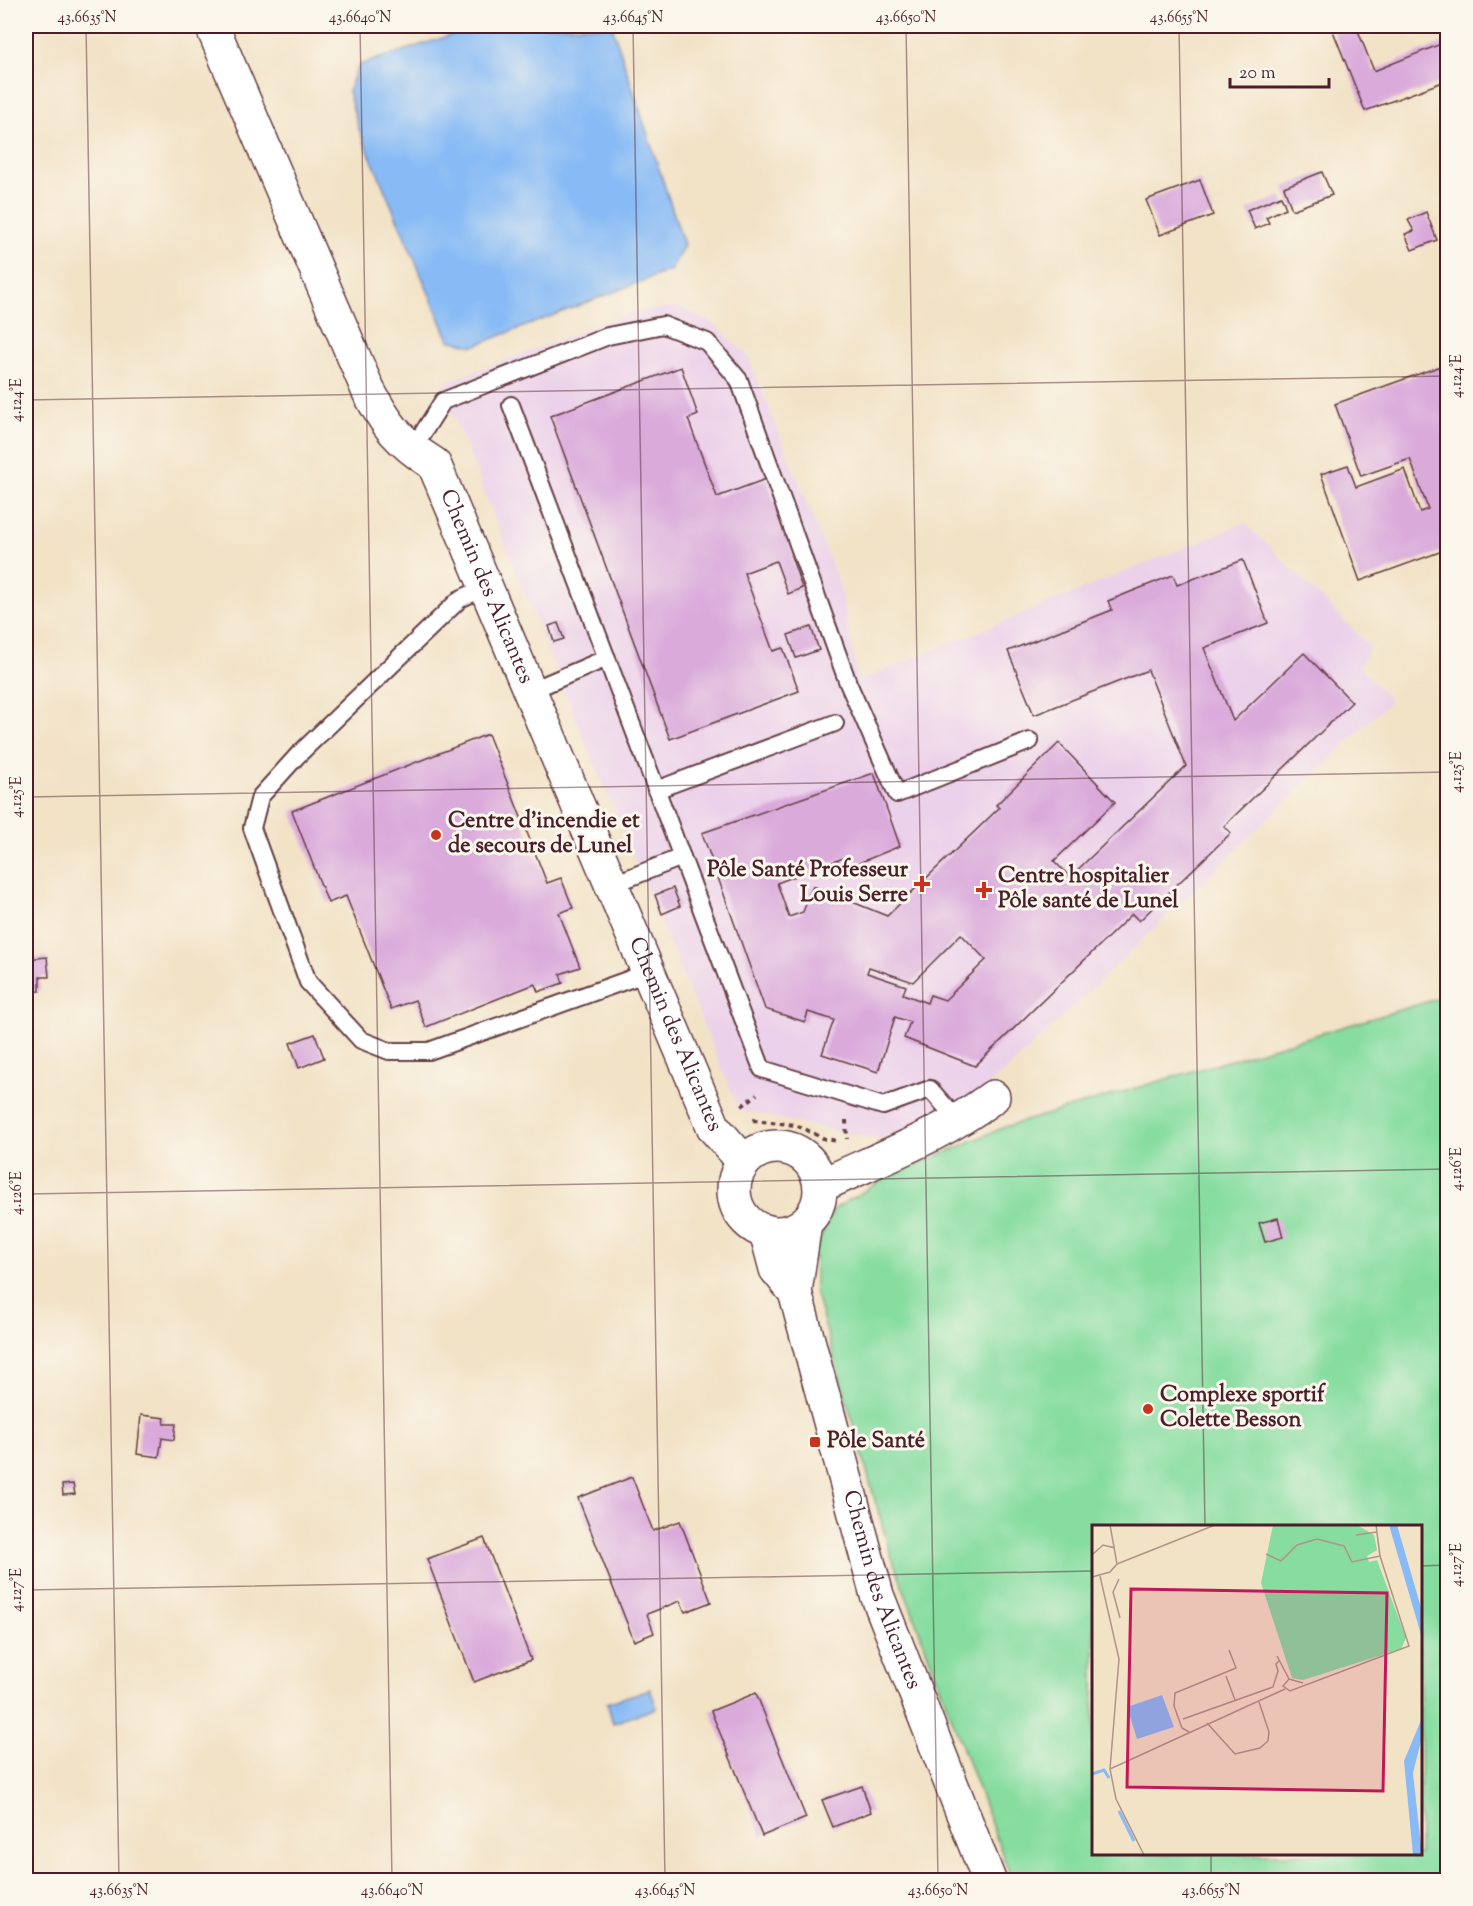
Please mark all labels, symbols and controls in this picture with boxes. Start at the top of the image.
text: 43.6635°N [57,8,117,29]
text: 43.6640°N [329,8,391,29]
text: 43.6645°N [603,8,663,29]
text: 43.6650°N [876,8,936,29]
text: 43.6655°N [1150,8,1208,29]
scale bar [1230,51,1329,89]
text: 20 m [1239,61,1276,87]
text: 4.124°E [1447,354,1468,398]
text: 4.124°E [7,378,28,422]
street label: Chemin des Alicantes [431,485,541,689]
text: 4.125°E [1447,751,1468,793]
text: 4.125°E [7,776,28,818]
place label: Centre d'incendie et de secours de Lunel [448,806,640,863]
marker: Centre d'incendie et de secours de Lunel [429,828,443,842]
place label: Pôle Santé Professeur Louis Serre [707,855,909,912]
place label: Centre hospitalier Pôle santé de Lunel [998,861,1179,918]
marker: Pôle Santé Professeur Louis Serre [913,875,931,893]
marker: Centre hospitalier Pôle santé de Lunel [975,881,993,899]
street label: Chemin des Alicantes [619,932,730,1137]
text: 4.126°E [1447,1147,1468,1191]
text: 4.126°E [7,1171,28,1215]
place label: Complexe sportif Colette Besson [1160,1380,1326,1437]
marker: Complexe sportif Colette Besson [1141,1402,1155,1416]
place label: Pôle Santé [827,1426,925,1458]
marker: Pôle Santé [808,1435,822,1449]
street label: Chemin des Alicantes [833,1487,929,1694]
inset map [1092,1525,1422,1855]
text: 4.127°E [1447,1543,1468,1587]
text: 4.127°E [7,1568,28,1612]
text: 43.6635°N [89,1881,149,1902]
text: 43.6640°N [361,1881,423,1902]
text: 43.6645°N [635,1881,695,1902]
text: 43.6650°N [908,1881,968,1902]
text: 43.6655°N [1182,1881,1240,1902]

